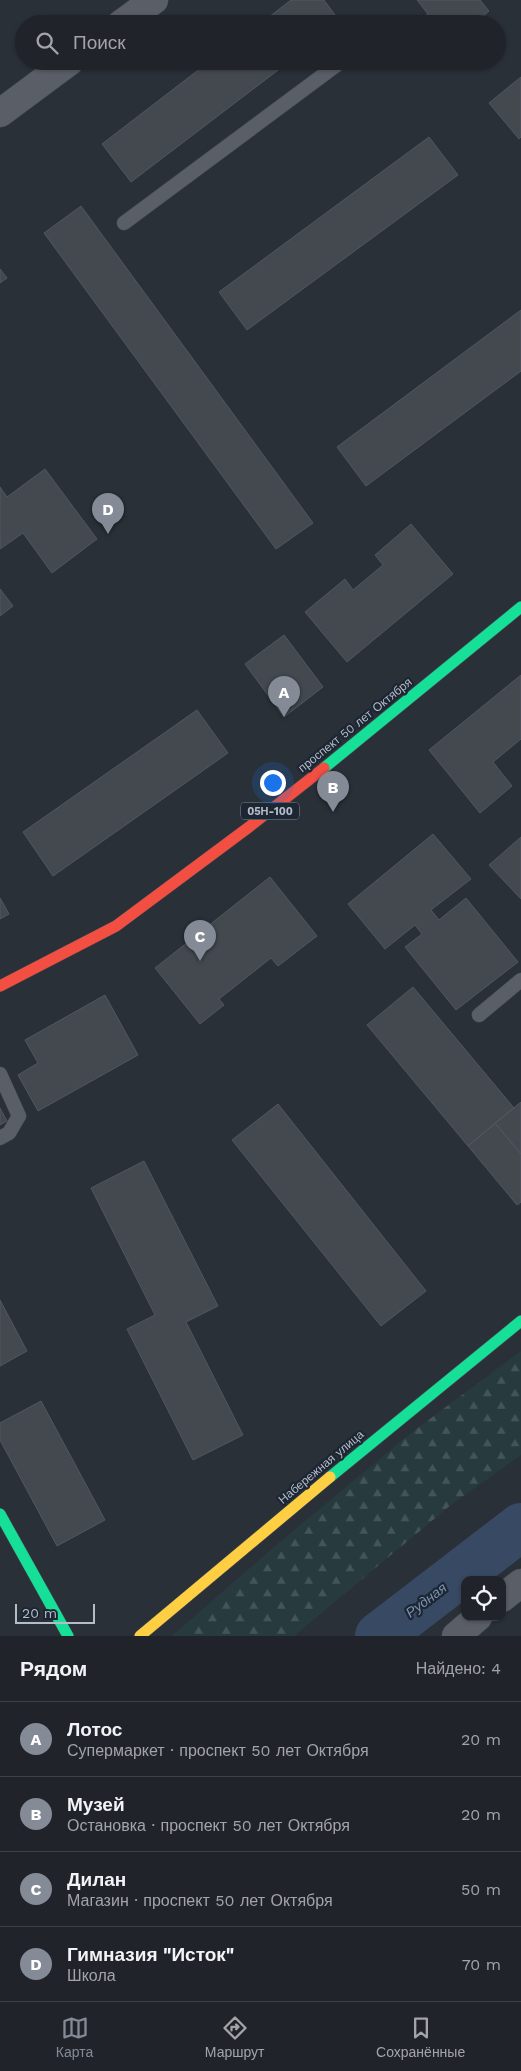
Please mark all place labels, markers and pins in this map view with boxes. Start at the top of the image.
pin: D [92,493,124,534]
pin: A [268,676,300,717]
pin: B [317,771,349,812]
pin: C [184,920,216,961]

